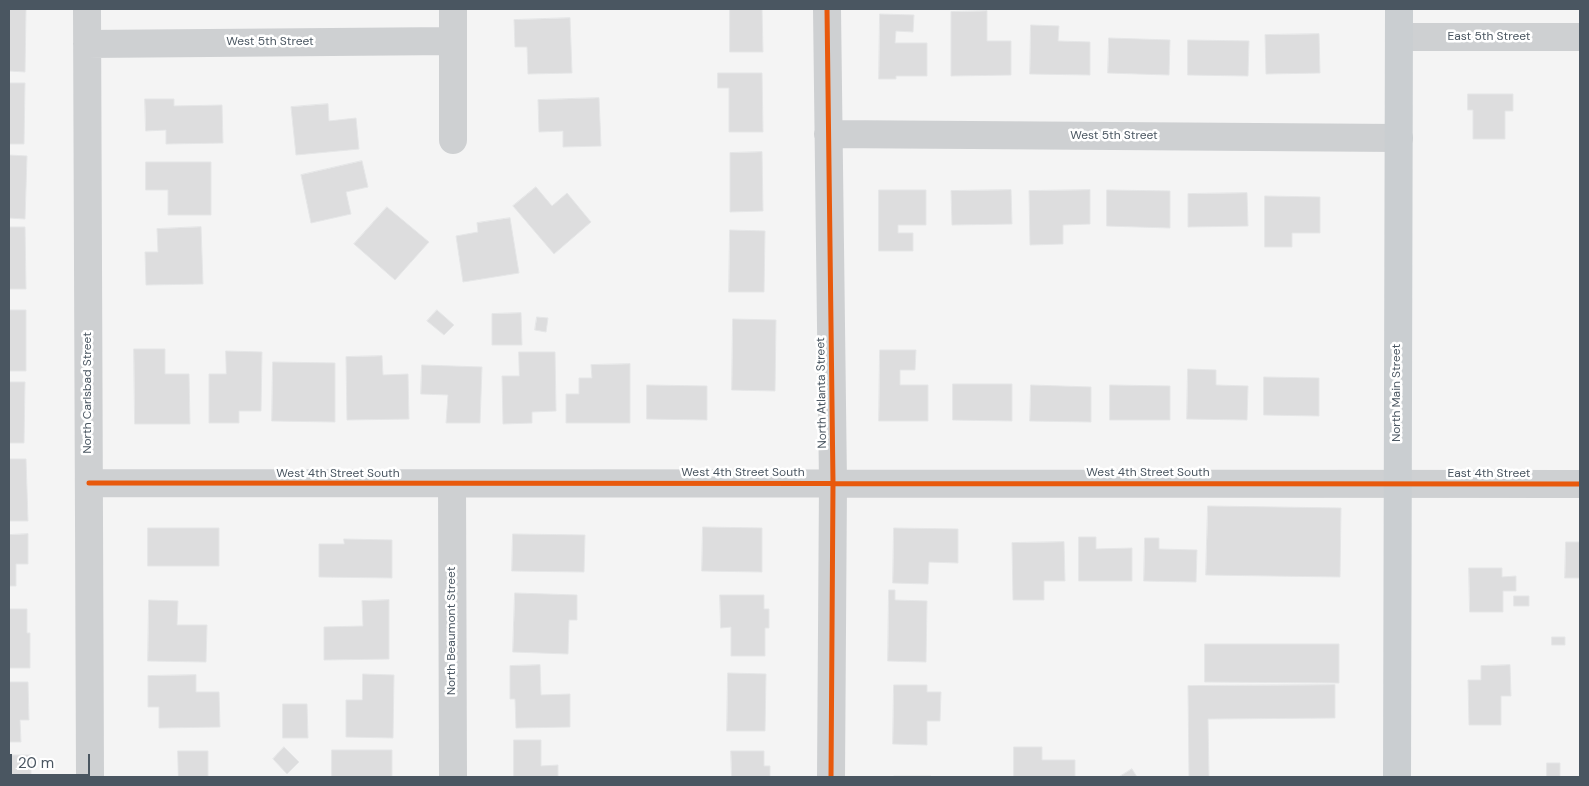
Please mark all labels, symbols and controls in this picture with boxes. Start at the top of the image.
street label: East 5th Street [1447,30,1531,44]
street label: West 5th Street [226,35,314,49]
street label: West 5th Street [1070,129,1158,143]
street label: North Carlsbad Street [81,332,95,454]
street label: North Atlanta Street [814,337,830,449]
street label: North Main Street [1390,344,1404,442]
street label: West 4th Street South [681,466,805,480]
street label: West 4th Street South [1086,466,1210,480]
street label: West 4th Street South [276,467,400,481]
street label: East 4th Street [1447,467,1531,481]
street label: North Beaumont Street [445,567,459,695]
scale bar [12,744,92,776]
text: 20 m [18,753,54,773]

